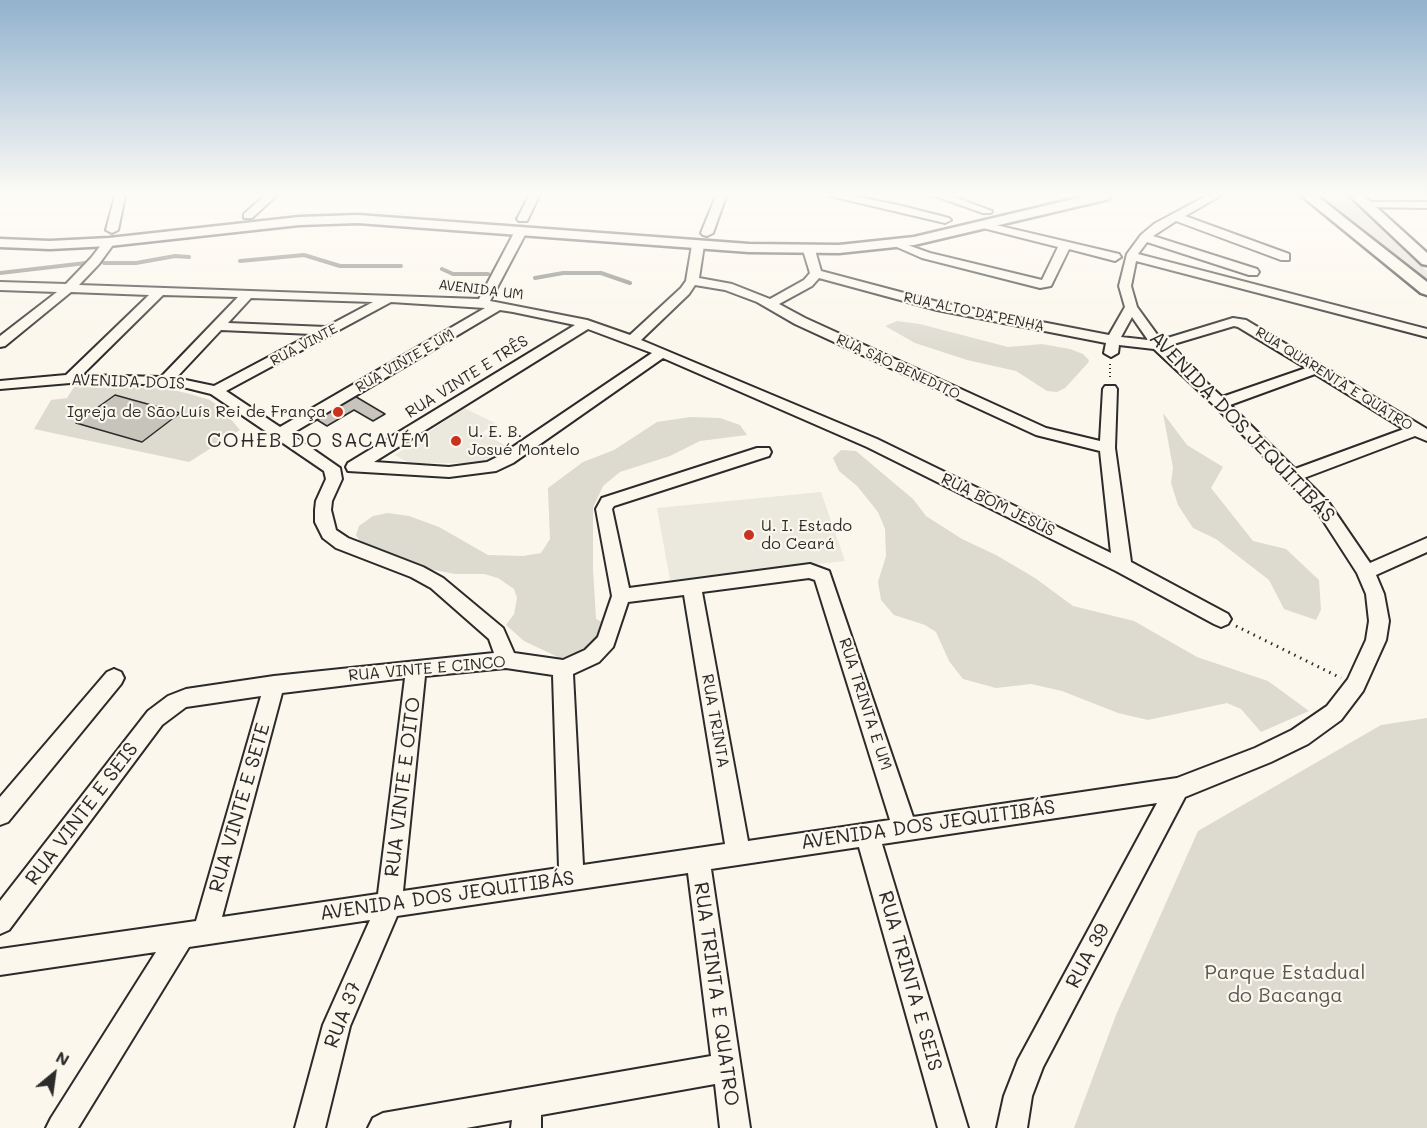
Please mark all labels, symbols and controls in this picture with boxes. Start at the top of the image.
street label: AVENIDA UM [438,276,524,304]
street label: RUA ALTO DA PENHA [902,289,1046,335]
street label: RUA VINTE [267,320,341,370]
street label: RUA QUARENTA E QUATRO [1252,324,1416,434]
street label: RUA VINTE E UM [353,326,457,396]
street label: AVENIDA DOS JEQUITIBÁS [1144,326,1340,528]
street label: RUA VINTE E TRÊS [402,331,532,423]
street label: RUA SÃO BENEDITO [833,331,963,403]
street label: AVENIDA DOIS [71,370,185,394]
place label: Igreja de São Luís Rei de França [67,402,326,422]
marker: Igreja de São Luís Rei de França [331,405,345,419]
place label: U. E. B. Josué Montelo [468,422,579,460]
district label: COHEB DO SACAVÉM [207,429,431,453]
marker: U. E. B. Josué Montelo [449,434,463,448]
street label: RUA BOM JESUS [938,469,1058,541]
place label: U. I. Estado do Ceará [761,516,852,554]
marker: U. I. Estado do Ceará [742,528,756,542]
street label: RUA TRINTA E UM [835,635,895,773]
street label: RUA VINTE E CINCO [347,653,507,685]
street label: RUA TRINTA [697,673,733,769]
street label: RUA VINTE E OITO [380,696,426,878]
street label: RUA VINTE E SETE [204,721,276,895]
street label: RUA VINTE E SEIS [21,738,143,890]
street label: AVENIDA DOS JEQUITIBÁS [799,795,1057,855]
street label: AVENIDA DOS JEQUITIBÁS [318,866,576,926]
street label: RUA TRINTA E QUATRO [688,881,744,1107]
street label: RUA TRINTA E SEIS [873,888,947,1074]
street label: RUA 39 [1061,919,1115,993]
park label: Parque Estadual do Bacanga [1205,961,1365,1008]
street label: RUA 37 [319,978,367,1052]
north arrow [24,1044,84,1104]
text: N [53,1046,73,1070]

